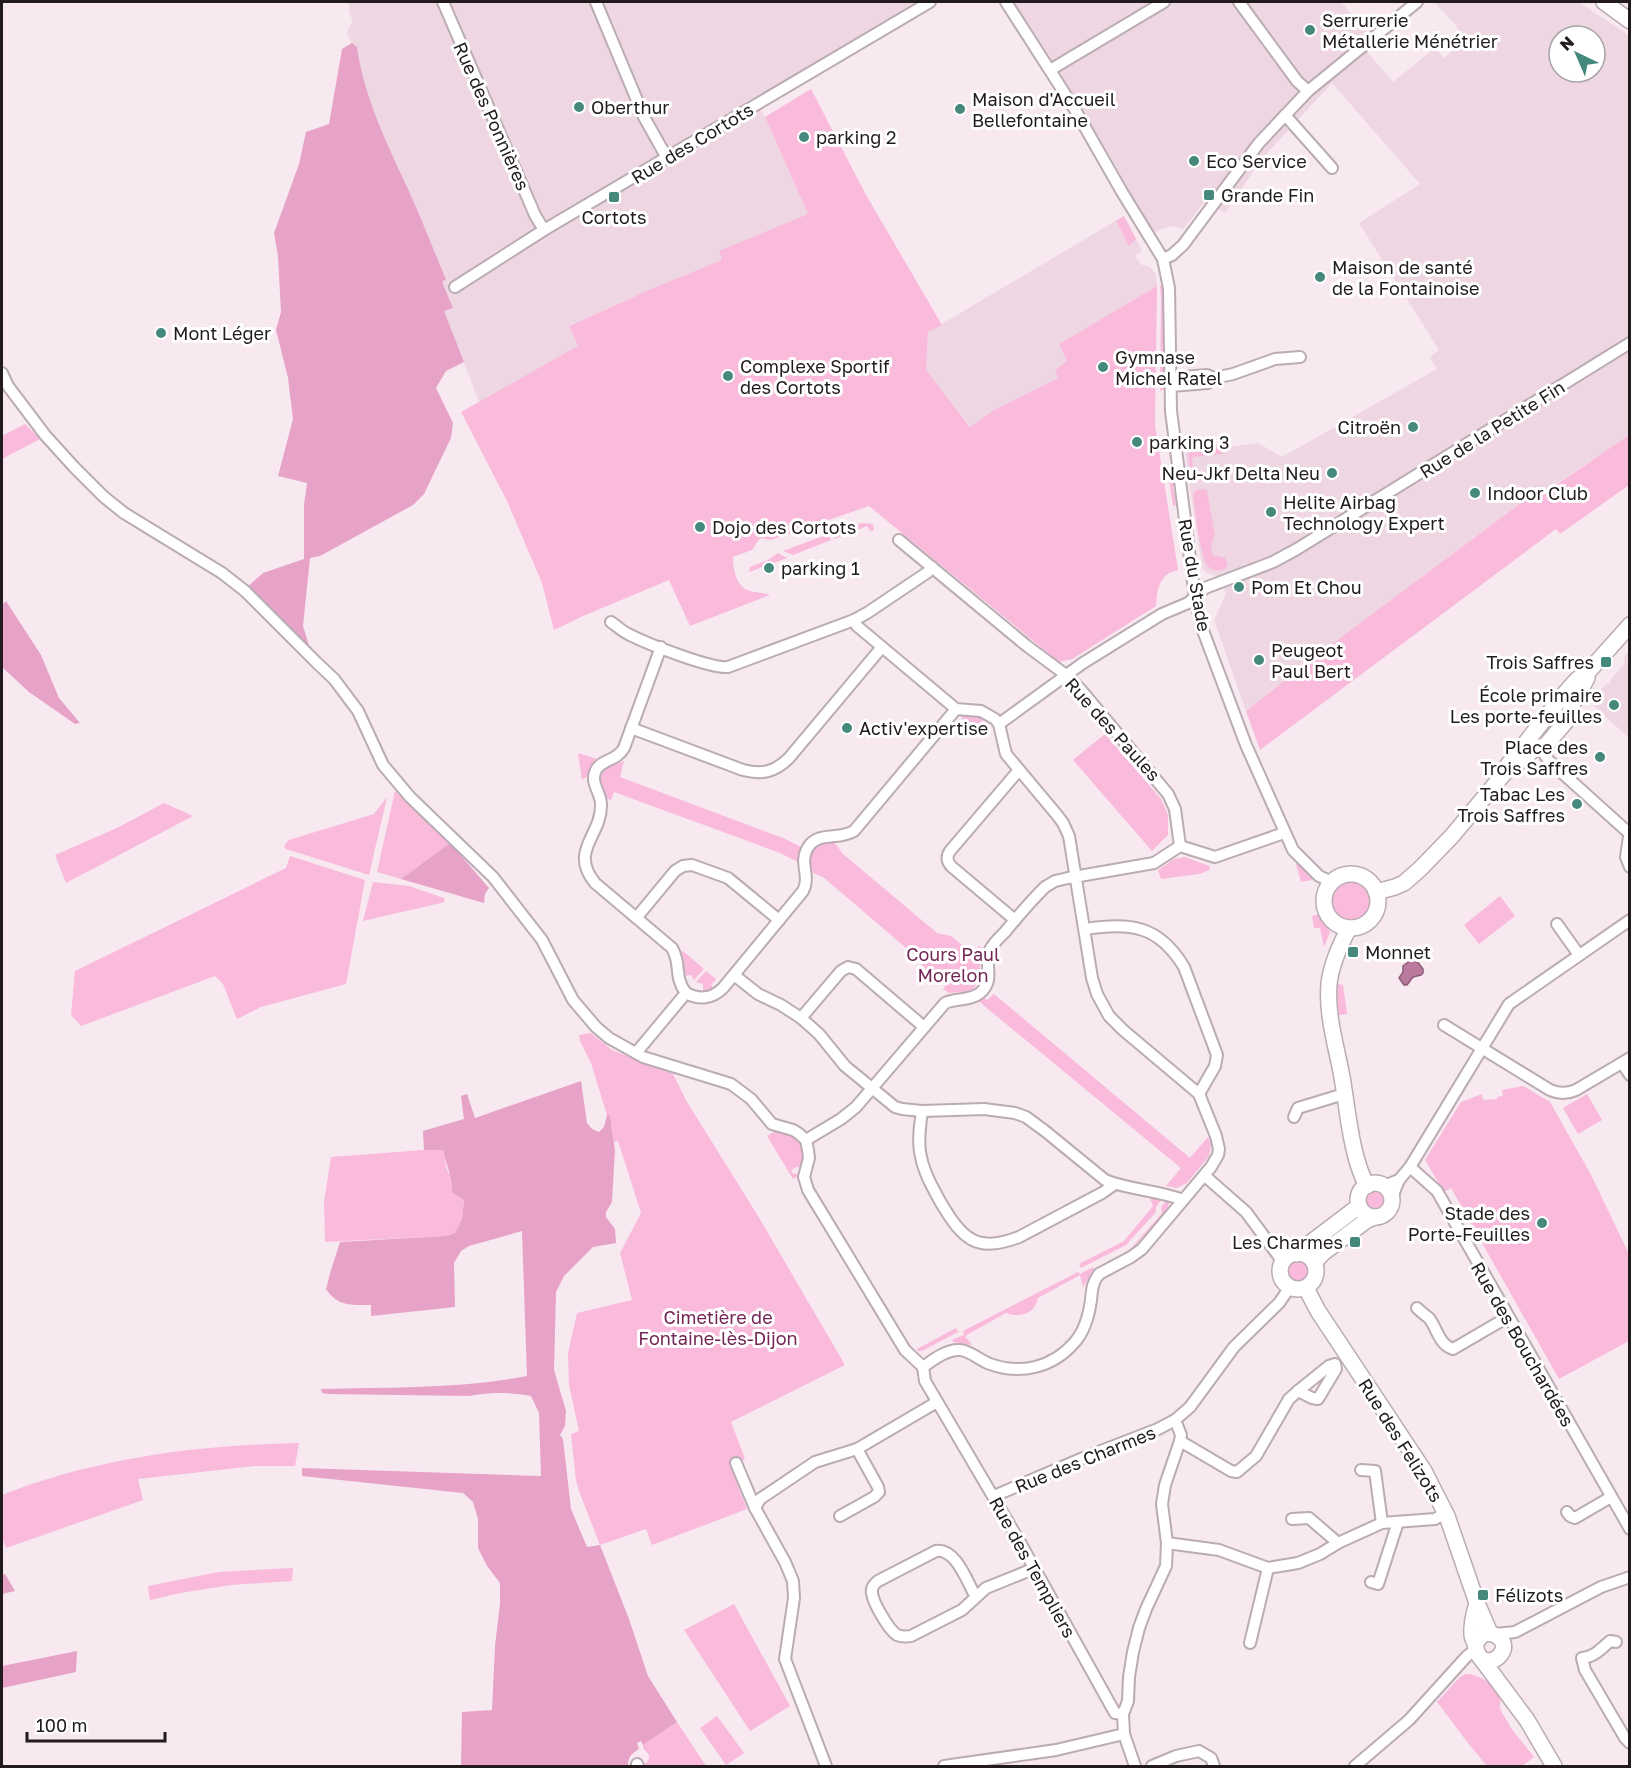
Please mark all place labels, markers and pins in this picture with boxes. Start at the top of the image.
place label: Serrurerie Métallerie Ménétrier [1322,9,1498,52]
marker: Serrurerie Métallerie Ménétrier [1303,23,1317,37]
place label: Maison d'Accueil Bellefontaine [972,88,1116,131]
place label: Oberthur [591,96,669,118]
marker: Oberthur [572,100,586,114]
marker: Maison d'Accueil Bellefontaine [953,102,967,116]
place label: parking 2 [816,126,896,148]
marker: parking 2 [797,130,811,144]
place label: Eco Service [1206,150,1307,172]
marker: Eco Service [1187,154,1201,168]
place label: Grande Fin [1221,184,1314,206]
marker: Grande Fin [1202,188,1216,202]
marker: Cortots [607,190,621,204]
place label: Cortots [581,206,647,228]
place label: Maison de santé de la Fontainoise [1332,256,1480,299]
marker: Maison de santé de la Fontainoise [1313,270,1327,284]
place label: Mont Léger [173,322,271,344]
marker: Mont Léger [154,326,168,340]
place label: Gymnase Michel Ratel [1115,346,1223,389]
place label: Complexe Sportif des Cortots [740,355,890,398]
marker: Gymnase Michel Ratel [1096,360,1110,374]
marker: Complexe Sportif des Cortots [721,369,735,383]
place label: Citroën [1338,416,1401,438]
marker: Citroën [1406,420,1420,434]
place label: parking 3 [1149,431,1229,453]
marker: parking 3 [1130,435,1144,449]
place label: Neu-Jkf Delta Neu [1162,462,1320,484]
marker: Neu-Jkf Delta Neu [1325,466,1339,480]
place label: Indoor Club [1487,482,1588,504]
marker: Indoor Club [1468,486,1482,500]
place label: Helite Airbag Technology Expert [1283,491,1445,534]
marker: Helite Airbag Technology Expert [1264,505,1278,519]
place label: Dojo des Cortots [712,516,856,538]
marker: Dojo des Cortots [693,520,707,534]
place label: parking 1 [781,557,860,579]
marker: parking 1 [762,561,776,575]
place label: Pom Et Chou [1251,576,1362,598]
marker: Pom Et Chou [1232,580,1246,594]
place label: Peugeot Paul Bert [1271,639,1351,682]
place label: Trois Saffres [1486,651,1594,673]
marker: Peugeot Paul Bert [1252,653,1266,667]
marker: Trois Saffres [1599,655,1613,669]
place label: École primaire Les porte-feuilles [1450,684,1602,727]
marker: École primaire Les porte-feuilles [1607,698,1621,712]
place label: Activ'expertise [859,717,988,739]
marker: Activ'expertise [840,721,854,735]
place label: Place des Trois Saffres [1480,736,1588,779]
marker: Place des Trois Saffres [1593,750,1607,764]
place label: Tabac Les Trois Saffres [1457,783,1565,826]
marker: Tabac Les Trois Saffres [1570,797,1584,811]
place label: Monnet [1365,941,1431,963]
marker: Monnet [1346,945,1360,959]
place label: Stade des Porte-Feuilles [1408,1202,1530,1245]
marker: Stade des Porte-Feuilles [1535,1216,1549,1230]
place label: Les Charmes [1232,1231,1343,1253]
marker: Les Charmes [1348,1235,1362,1249]
place label: Félizots [1495,1584,1563,1606]
marker: Félizots [1476,1588,1490,1602]

